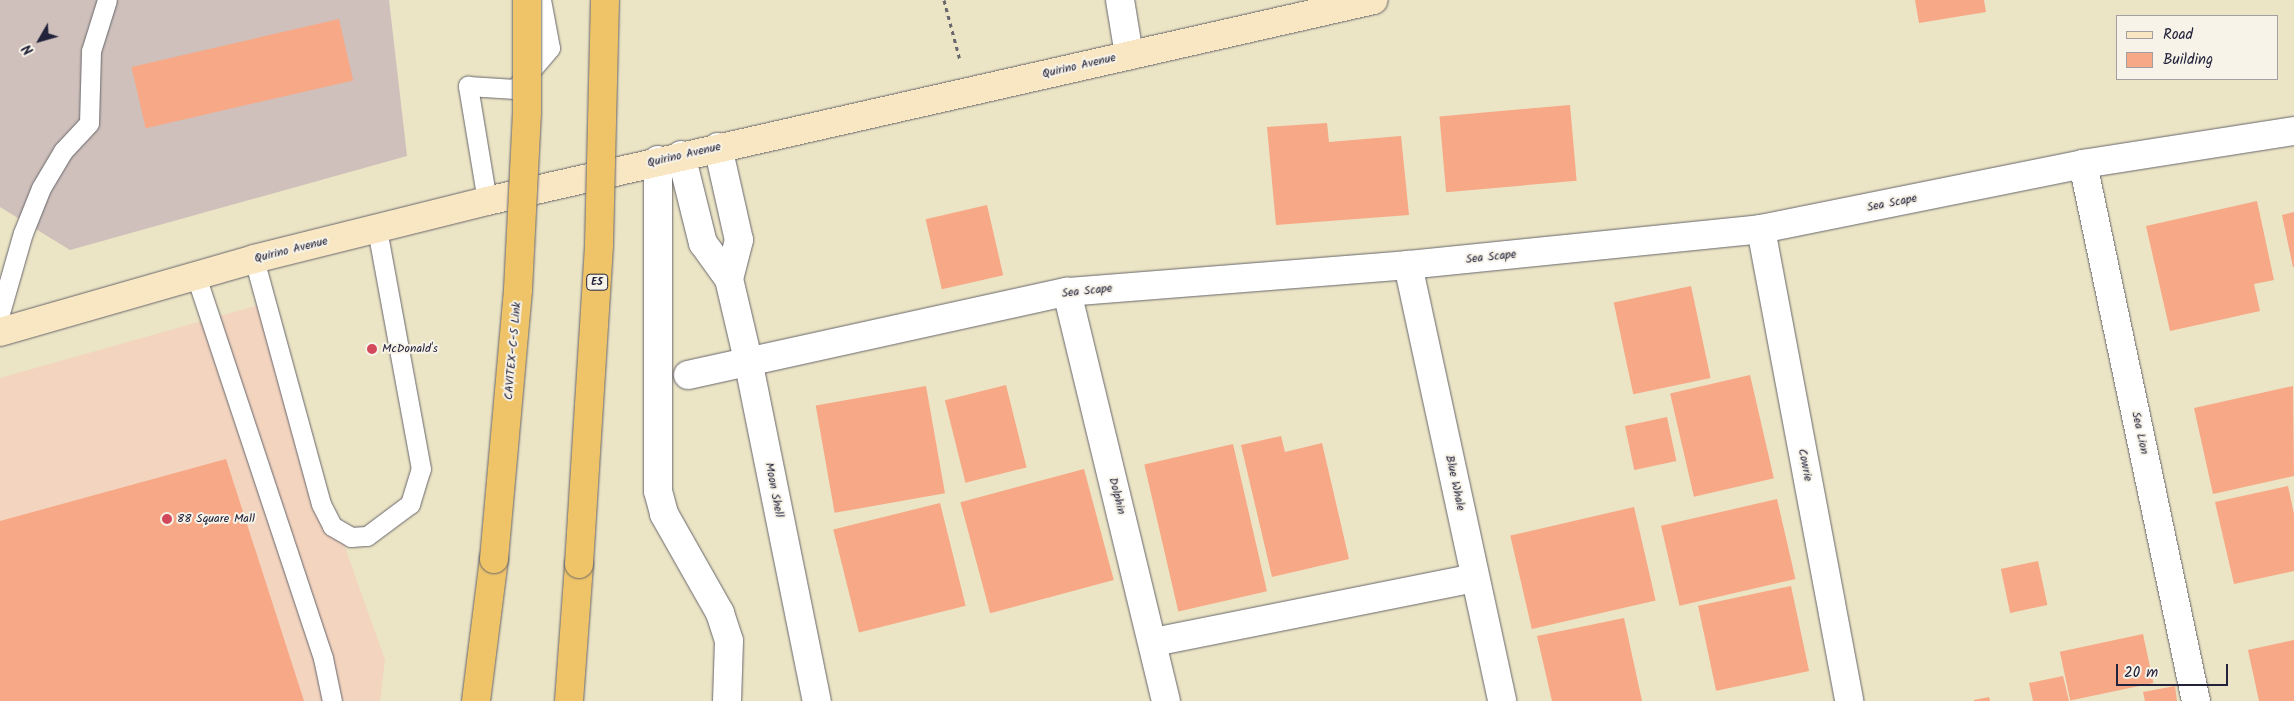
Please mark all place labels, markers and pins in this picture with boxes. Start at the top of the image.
place label: McDonald's [382,342,438,356]
marker: McDonald's [366,343,378,355]
place label: 88 Square Mall [177,512,255,526]
marker: 88 Square Mall [161,513,173,525]

